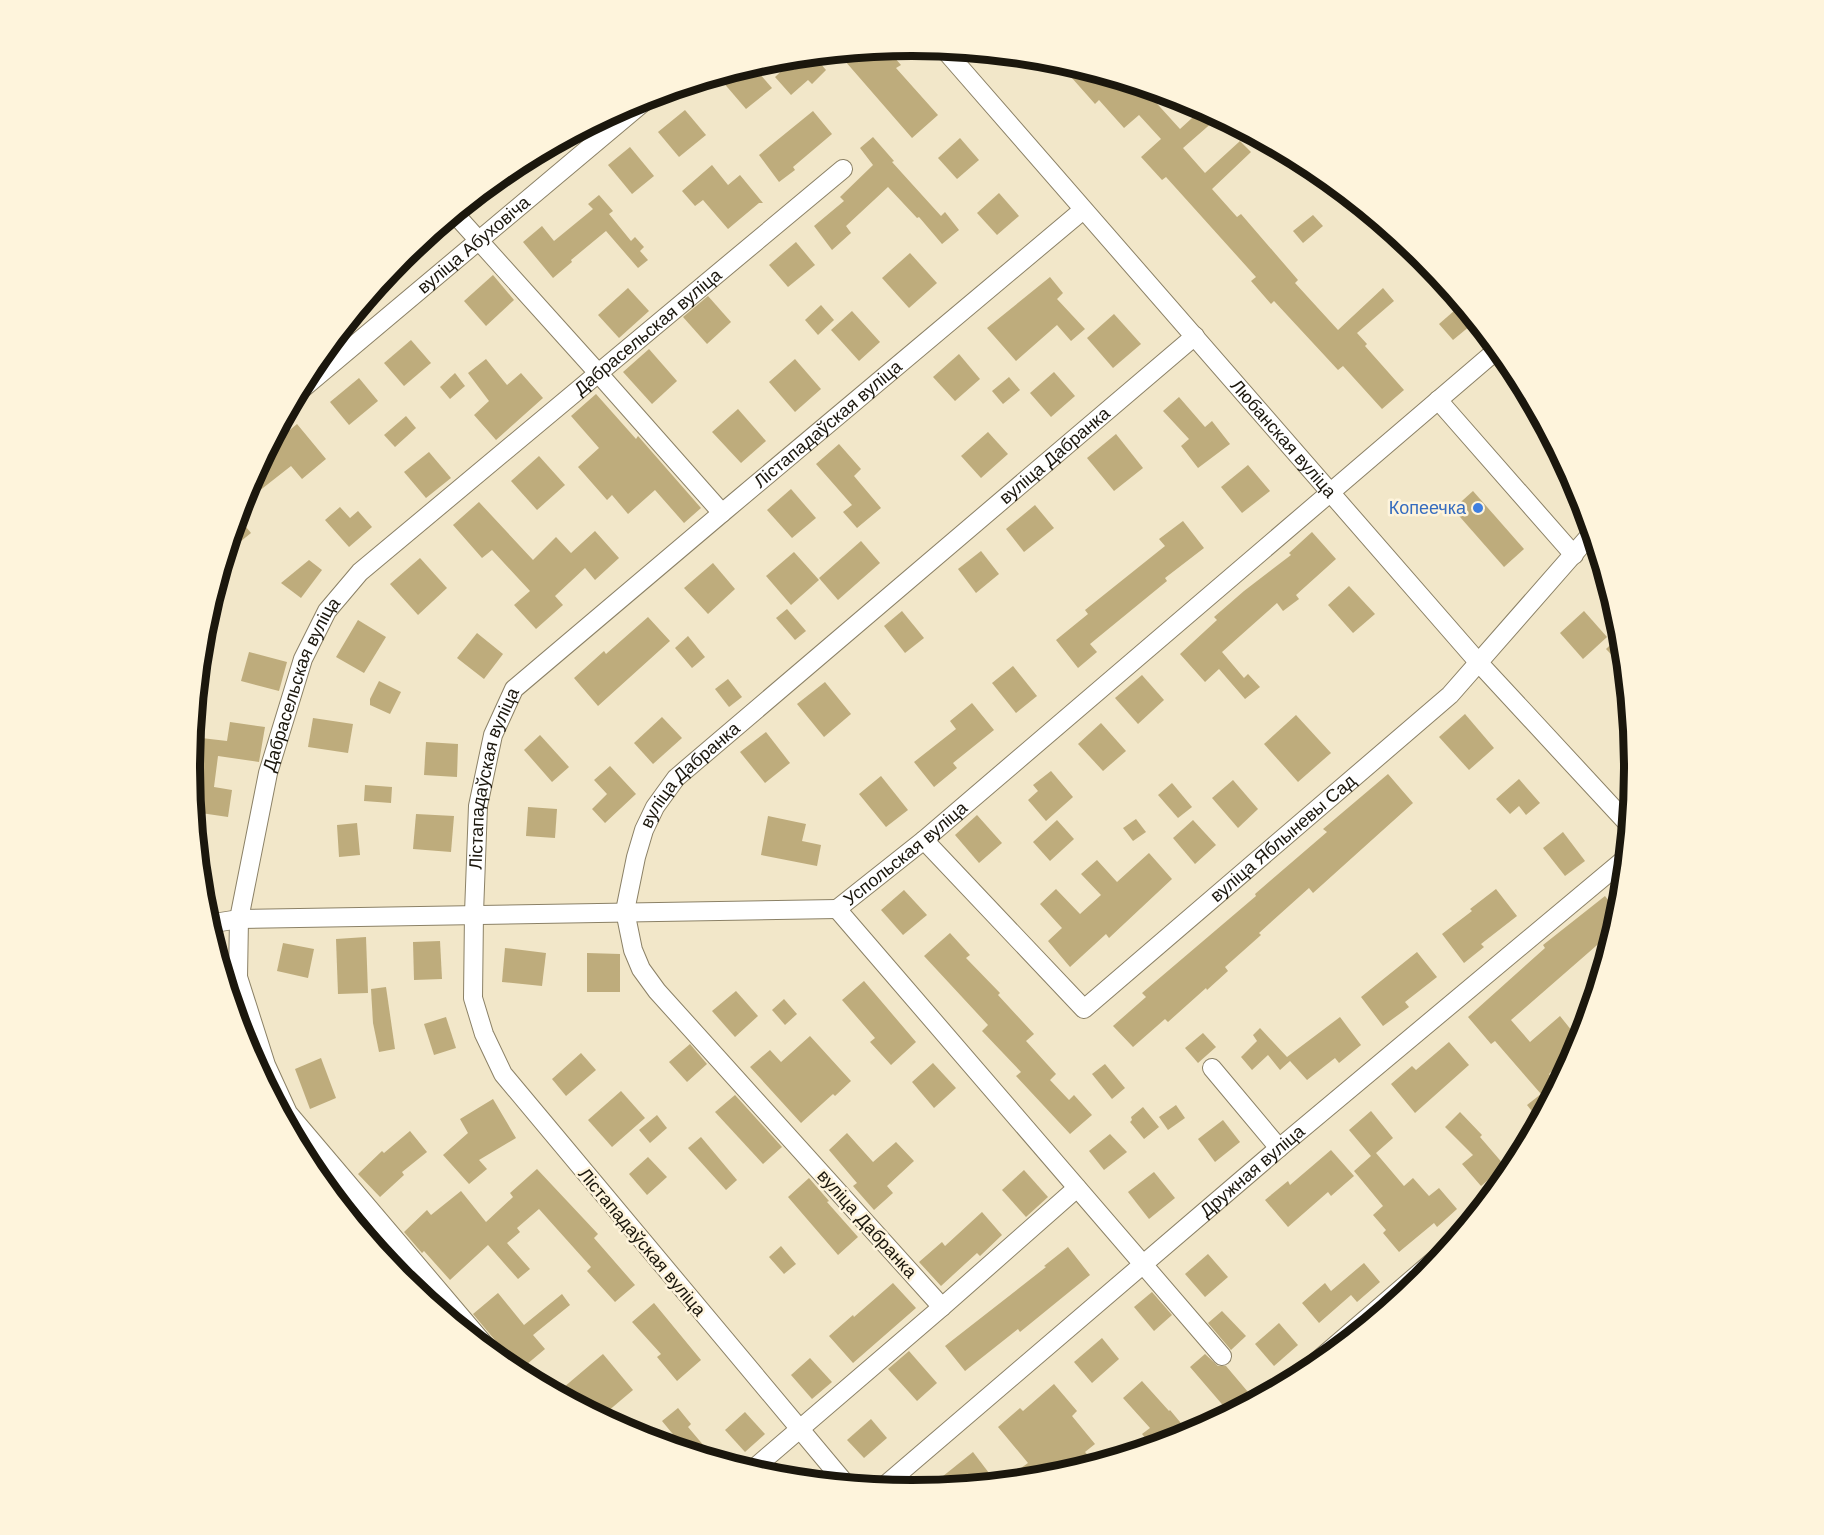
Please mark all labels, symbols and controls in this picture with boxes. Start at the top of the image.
street label: вуліца Абуховіча [413,191,535,298]
street label: Дабрасельская вуліца [570,264,726,399]
street label: Лістападаўская вуліца [750,356,907,492]
street label: Любанская вуліца [1227,375,1341,502]
street label: вуліца Дабранка [995,402,1115,508]
place label: Копеечка [1389,498,1467,518]
marker: Копеечка [1471,501,1485,515]
street label: Дабрасельская вуліца [259,593,345,774]
street label: Лістападаўская вуліца [466,684,524,870]
street label: вуліца Дабранка [636,718,745,831]
street label: вуліца Яблыневы Сад [1206,770,1360,906]
street label: Успольская вуліца [840,797,972,910]
street label: Дружная вуліца [1196,1120,1309,1221]
street label: Лістападаўская вуліца [574,1164,710,1321]
street label: вуліца Дабранка [813,1166,921,1283]

